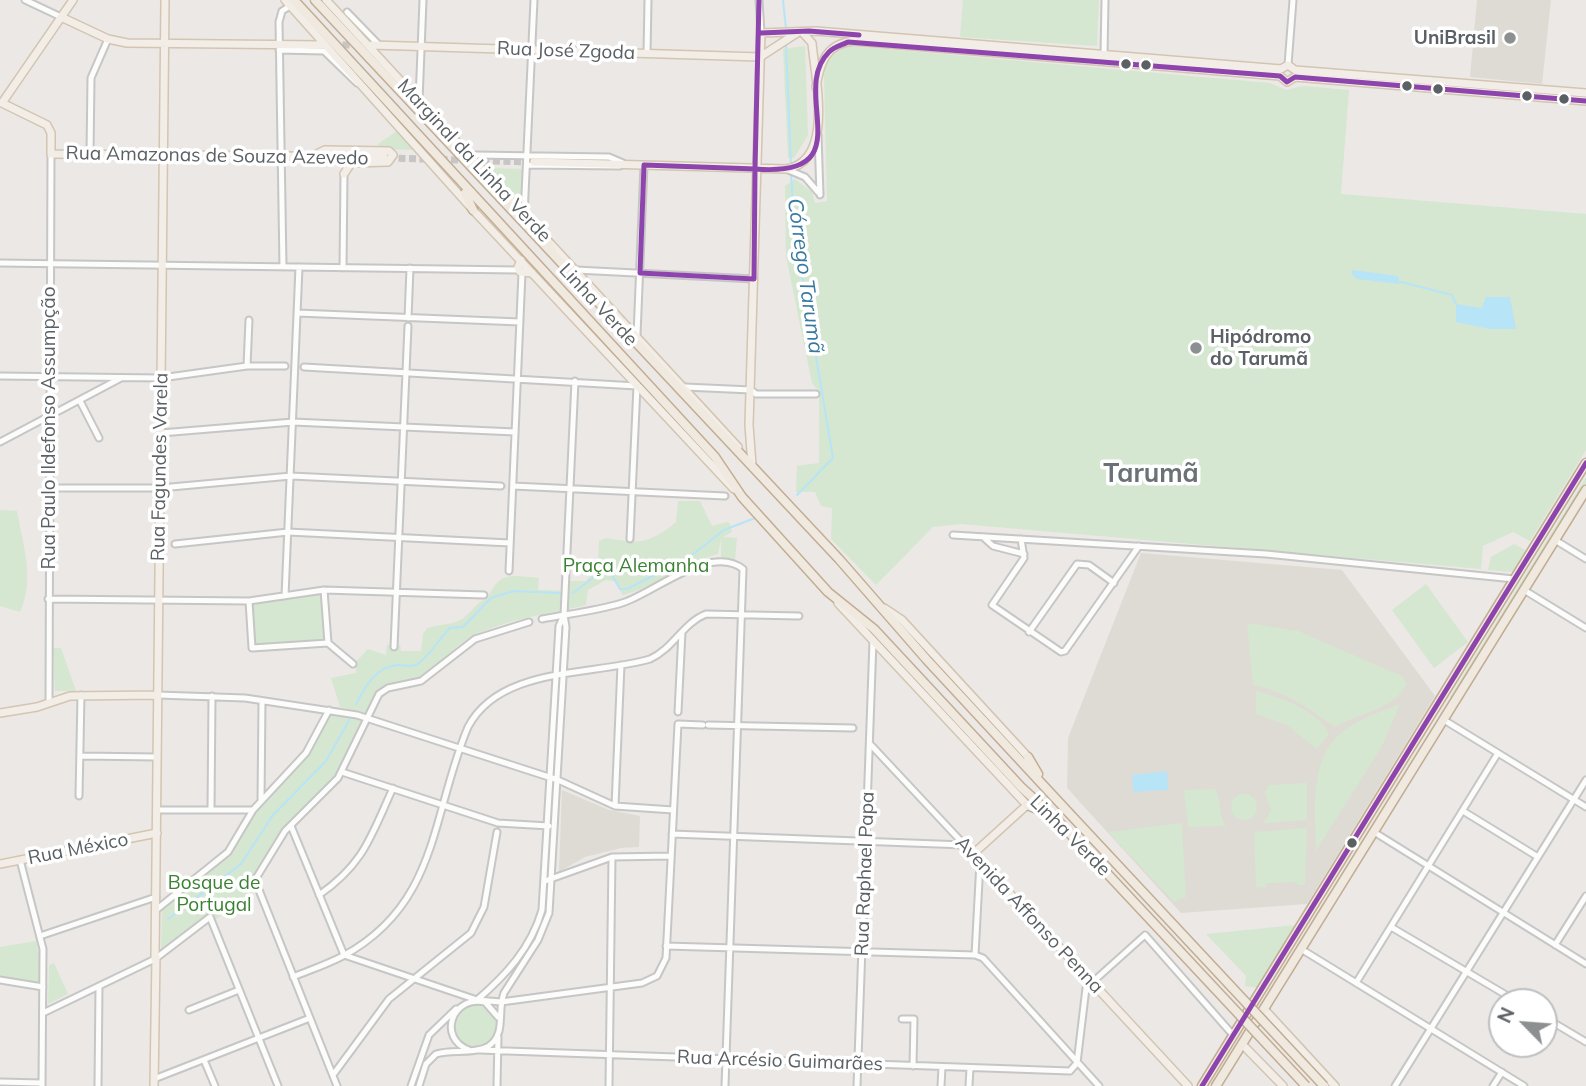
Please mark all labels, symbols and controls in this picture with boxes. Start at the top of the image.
place label: UniBrasil [1414,27,1496,49]
marker: UniBrasil [1502,30,1518,46]
street label: Rua José Zgoda [496,37,636,65]
unlabelled marker [1119,57,1133,71]
unlabelled marker [1139,58,1153,72]
street label: Marginal da Linha Verde [392,75,556,247]
unlabelled marker [1400,79,1414,93]
unlabelled marker [1431,82,1445,96]
unlabelled marker [1520,89,1534,103]
unlabelled marker [1557,92,1571,106]
street label: Rua Amazonas de Souza Azevedo [65,142,369,170]
water label: Córrego Tarumã [782,197,828,355]
street label: Linha Verde [554,259,642,351]
street label: Rua Paulo Ildefonso Assumpção [38,286,60,570]
place label: Hipódromo do Tarumã [1210,326,1311,370]
marker: Hipódromo do Tarumã [1188,340,1204,356]
street label: Rua Fagundes Varela [147,373,173,561]
district label: Tarumã [1103,458,1199,490]
park label: Praça Alemanha [563,555,709,577]
street label: Rua Raphael Papa [851,791,879,957]
street label: Linha Verde [1025,791,1115,881]
street label: Rua México [26,828,130,870]
street label: Avenida Affonso Penna [950,832,1108,998]
unlabelled marker [1345,836,1359,850]
park label: Bosque de Portugal [168,872,260,916]
north arrow [1488,988,1558,1058]
text: N [1492,1003,1520,1027]
street label: Rua Arcésio Guimarães [677,1046,883,1076]

